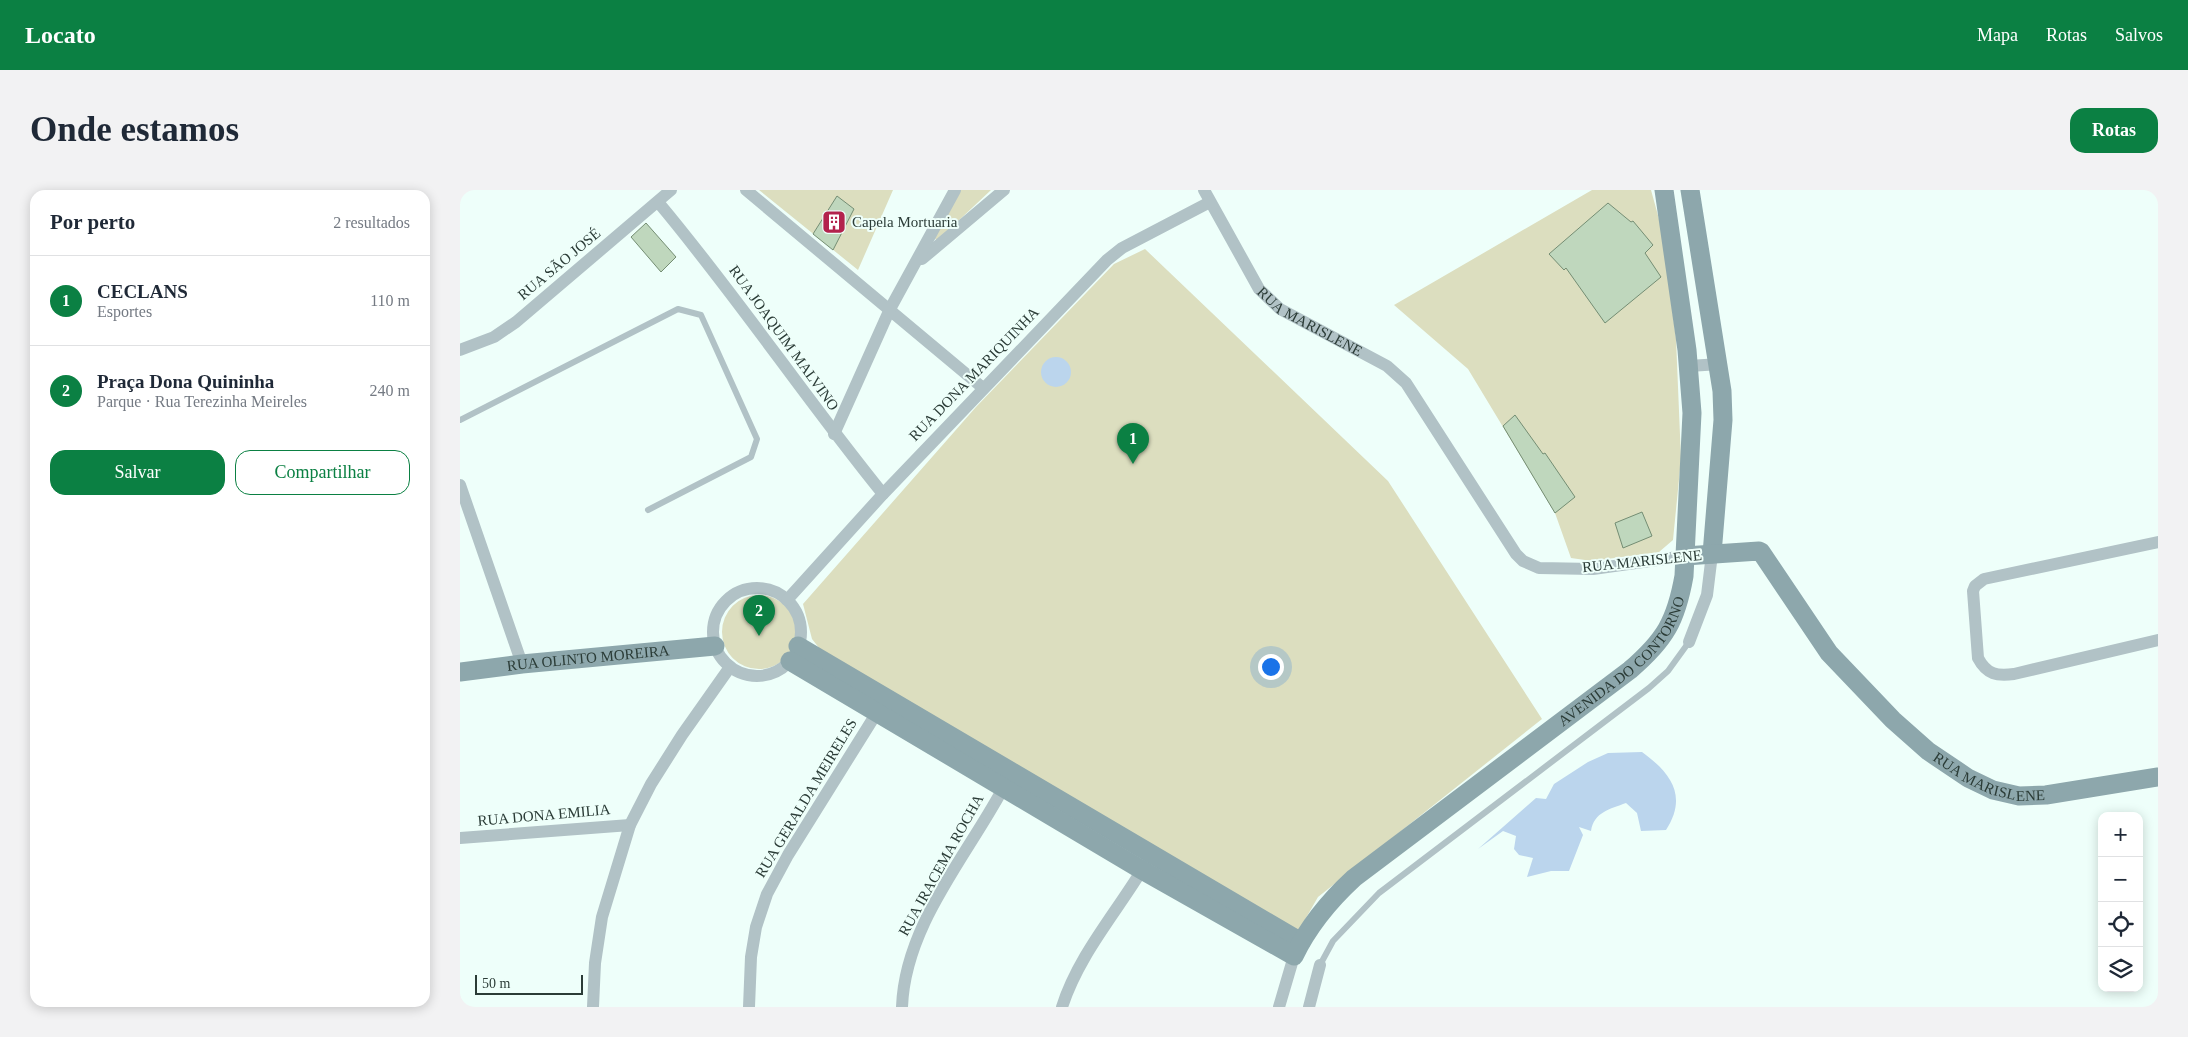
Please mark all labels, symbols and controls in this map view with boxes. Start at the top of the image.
text: Locato [25,22,96,48]
text: Mapa [1977,25,2018,45]
text: Rotas [2046,25,2087,45]
text: Salvos [2115,25,2163,45]
button: Rotas [2070,108,2158,153]
text: Onde estamos [30,110,239,149]
building icon: Capela Mortuaria [821,209,847,235]
text: Por perto [50,210,135,234]
text: 2 resultados [333,214,410,231]
place label: Capela Mortuaria [852,214,958,230]
street label: RUA SÃO JOSÉ [515,225,603,303]
street label: RUA JOAQUIM MALVINO [726,262,842,414]
text: CECLANS [97,281,188,302]
street label: RUA MARISLENE [1254,284,1365,359]
text: 1 [62,292,70,309]
text: 110 m [370,292,410,309]
text: Esportes [97,303,152,320]
street label: RUA DONA MARIQUINHA [906,304,1042,444]
text: Praça Dona Quininha [97,371,274,392]
text: 2 [62,382,70,399]
text: 240 m [370,382,410,399]
text: Parque · Rua Terezinha Meireles [97,393,307,410]
pin: 1 [1117,423,1149,464]
button: Salvar [50,450,225,495]
button: Compartilhar [235,450,410,495]
street label: RUA MARISLENE [1581,547,1703,575]
street label: AVENIDA DO CONTORNO [1555,594,1687,729]
pin: 2 [743,595,775,636]
street label: RUA OLINTO MOREIRA [506,642,670,674]
your location [1258,654,1284,680]
street label: RUA GERALDA MEIRELES [752,716,860,880]
street label: RUA MARISLENE [1930,749,2045,804]
street label: RUA IRACEMA ROCHA [895,791,987,938]
street label: RUA DONA EMILIA [477,801,611,829]
map controls [2098,812,2143,992]
button: + [2098,812,2143,857]
button: − [2098,857,2143,902]
button: locate [2098,902,2143,947]
button: layers [2098,947,2143,992]
scale bar [475,972,582,995]
text: 50 m [482,976,510,991]

